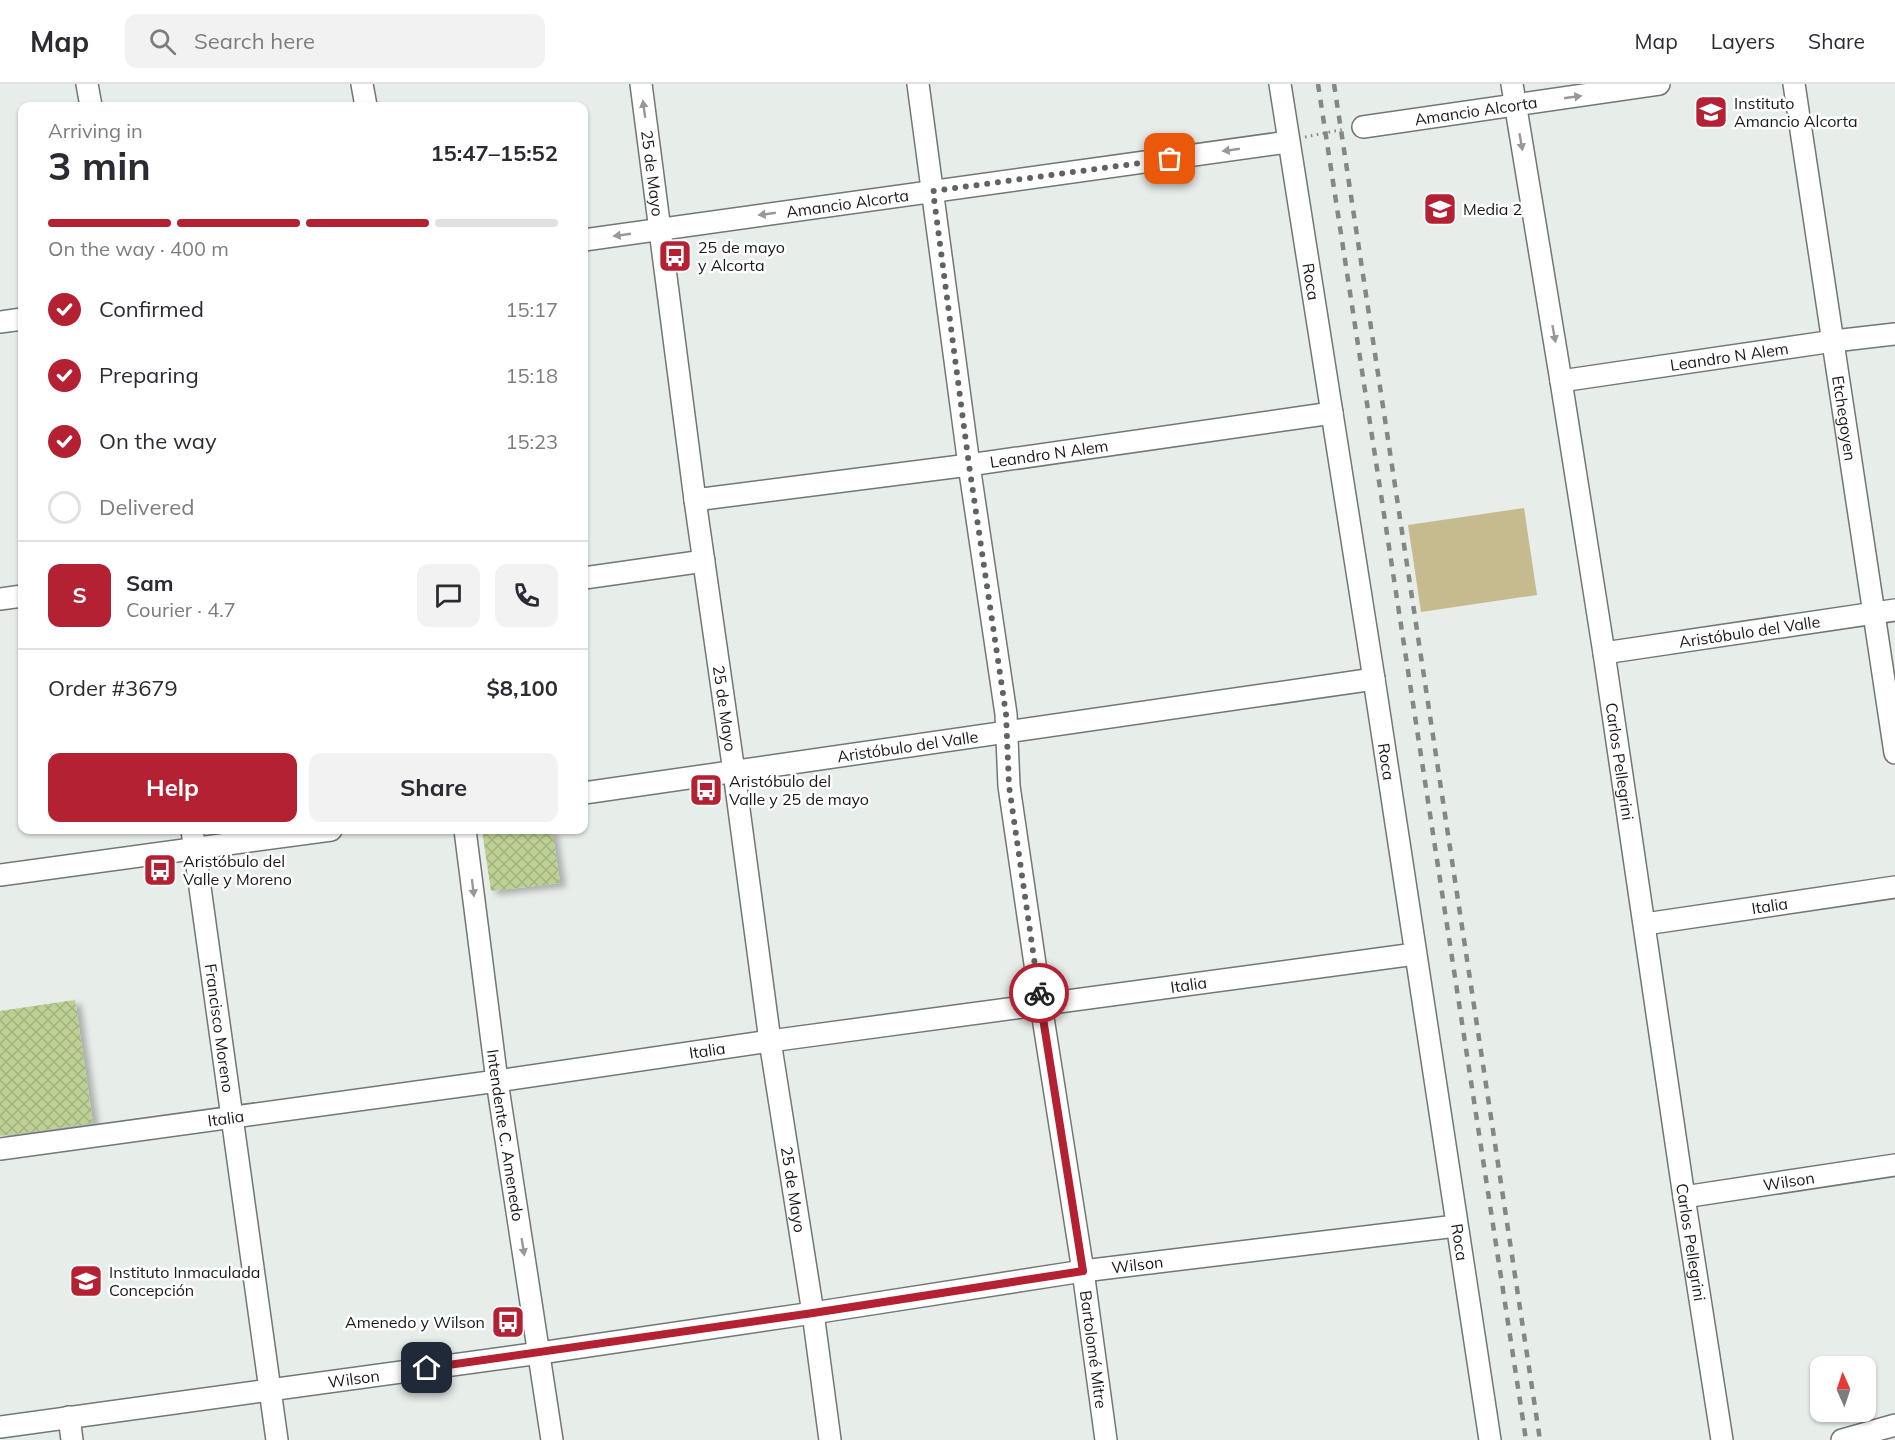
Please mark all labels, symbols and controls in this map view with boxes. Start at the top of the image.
search box [125,14,545,68]
text: Map [30,24,89,59]
icon: search [146,25,179,58]
text: Search here [194,27,315,55]
text: Map [1635,28,1678,54]
text: Layers [1711,28,1775,54]
text: Share [1808,28,1865,54]
street label: Amancio Alcorta [1413,92,1539,129]
one-way arrow [1564,92,1583,101]
place label: Instituto Amancio Alcorta [1734,93,1858,131]
school or university icon: Instituto Amancio Alcorta [1693,94,1729,130]
one-way arrow [640,100,649,119]
text: Arriving in [48,118,143,143]
street label: 25 de Mayo [637,129,668,218]
one-way arrow [1517,132,1526,151]
pin [1144,133,1195,184]
text: 15:47–15:52 [430,139,558,167]
text: 3 min [48,141,151,190]
icon: bag [1153,142,1186,175]
one-way arrow [1221,146,1240,155]
street label: Amancio Alcorta [785,185,910,222]
school or university icon: Media 2 [1422,191,1458,227]
place label: Media 2 [1463,199,1522,219]
one-way arrow [757,210,776,219]
one-way arrow [612,230,631,240]
text: On the way · 400 m [48,236,229,261]
place label: 25 de mayo y Alcorta [698,237,785,275]
bus stop icon: 25 de mayo y Alcorta [657,238,693,274]
street label: Roca [1298,261,1324,302]
icon: check [48,293,81,326]
text: Confirmed [99,295,204,323]
text: 15:17 [505,297,558,322]
one-way arrow [1549,325,1558,344]
street label: Leandro N Alem [1669,338,1790,375]
icon: check [48,359,81,392]
text: Preparing [99,361,199,389]
text: 15:18 [505,363,558,388]
street label: Etchegoyen [1828,374,1861,462]
icon: check [48,425,81,458]
text: On the way [99,427,217,455]
text: 15:23 [505,429,558,454]
street label: Leandro N Alem [988,435,1110,472]
text: Delivered [99,493,194,521]
button: chat [417,564,480,627]
button: phone [495,564,558,627]
text: Sam [126,569,174,597]
text: S [72,581,87,609]
text: Courier · 4.7 [126,597,236,622]
street label: Aristóbulo del Valle [1677,611,1821,652]
street label: 25 de Mayo [709,664,741,753]
text: Order #3679 [48,674,178,702]
text: $8,100 [487,674,558,702]
street label: Carlos Pellegrini [1601,701,1638,822]
street label: Aristóbulo del Valle [836,726,980,766]
street label: Roca [1374,742,1399,782]
button: Help [48,753,297,822]
button: Share [309,753,558,822]
place label: Aristóbulo del Valle y 25 de mayo [729,771,869,809]
bus stop icon: Aristóbulo del Valle y 25 de mayo [688,772,724,808]
place label: Aristóbulo del Valle y Moreno [183,851,292,889]
bus stop icon: Aristóbulo del Valle y Moreno [142,852,178,888]
one-way arrow [468,878,477,897]
street label: Italia [1750,893,1789,918]
street label: Francisco Moreno [201,962,238,1094]
courier [1009,963,1069,1023]
street label: Italia [1169,972,1208,997]
icon: bike [1023,977,1056,1010]
street label: Italia [688,1038,727,1063]
street label: Intendente C. Amenedo [483,1048,528,1223]
street label: Italia [206,1106,245,1130]
street label: 25 de Mayo [777,1145,810,1234]
street label: Wilson [1762,1167,1816,1195]
street label: Carlos Pellegrini [1672,1182,1710,1302]
street label: Roca [1447,1222,1473,1262]
one-way arrow [519,1238,528,1257]
street label: Wilson [1110,1251,1164,1277]
place label: Instituto Inmaculada Concepción [109,1262,260,1300]
school or university icon: Instituto Inmaculada Concepción [68,1263,104,1299]
street label: Bartolomé Mitre [1076,1289,1112,1410]
bus stop icon: Amenedo y Wilson [490,1304,526,1340]
place label: Amenedo y Wilson [345,1312,485,1332]
pin [401,1342,452,1393]
icon: home [410,1351,443,1384]
north arrow [1810,1356,1876,1422]
map controls [1810,1356,1876,1422]
street label: Wilson [327,1365,381,1392]

